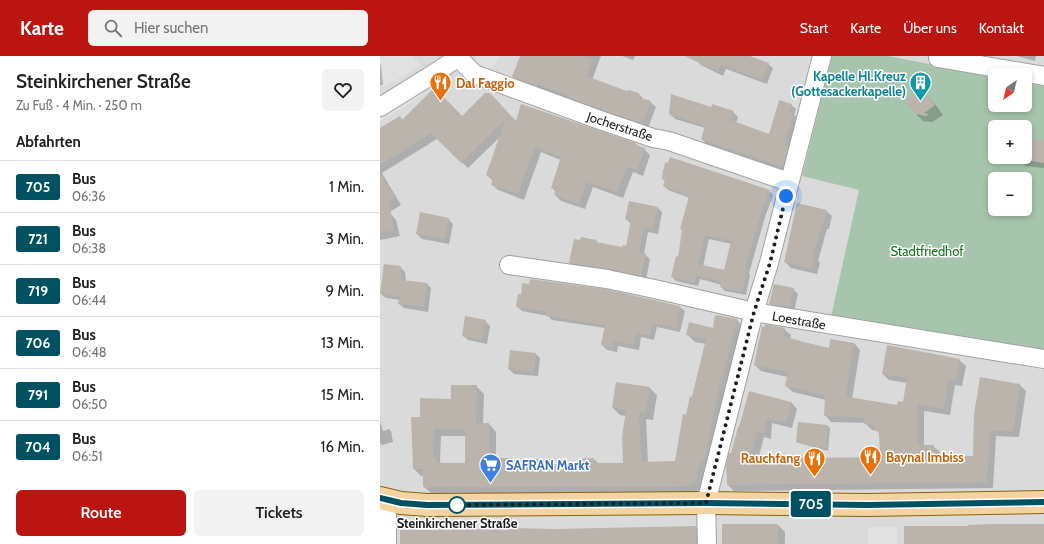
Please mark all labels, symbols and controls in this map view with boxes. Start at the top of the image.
search box [88,10,368,46]
text: Karte [20,17,64,40]
icon: search [102,17,124,39]
text: Hier suchen [134,19,208,37]
text: Start [800,19,828,37]
text: Karte [850,19,881,37]
text: Über uns [903,19,957,37]
text: Kontakt [979,19,1024,37]
place label: Kapelle Hl.Kreuz (Gottesackerkapelle) [791,68,906,99]
north arrow [988,68,1032,112]
map controls [988,68,1032,216]
button: heart [322,69,364,111]
text: Steinkirchener Straße [16,70,191,93]
restaurant icon: Dal Faggio [428,70,454,103]
building icon: Kapelle Hl.Kreuz (Gottesackerkapelle) [908,70,934,103]
place label: Dal Faggio [456,75,515,91]
text: Zu Fuß · 4 Min. · 250 m [16,97,142,113]
street label: Jocherstraße [584,108,655,144]
button: + [988,120,1032,164]
text: Abfahrten [16,133,81,151]
text: Bus [72,170,96,188]
button: − [988,172,1032,216]
text: 705 [26,178,50,196]
text: 1 Min. [329,178,364,196]
your location [776,186,796,206]
text: 06:36 [72,188,106,204]
text: Bus [72,222,96,240]
text: 721 [28,230,48,248]
text: 3 Min. [326,230,364,248]
text: 06:38 [72,240,106,256]
park label: Stadtfriedhof [890,243,964,259]
text: Bus [72,274,96,292]
text: 719 [28,282,48,300]
text: 9 Min. [325,282,364,300]
text: 06:44 [72,292,106,308]
street label: Loestraße [771,307,827,333]
text: Bus [72,326,96,344]
text: 706 [26,334,50,352]
text: 13 Min. [321,334,364,352]
text: 06:48 [72,344,107,360]
text: Bus [72,378,96,396]
text: 791 [28,386,48,404]
text: 15 Min. [321,386,364,404]
text: 06:50 [72,396,107,412]
text: Bus [72,430,96,448]
text: 704 [25,438,51,456]
text: 16 Min. [321,438,364,456]
restaurant icon: Baynal Imbiss [857,444,883,477]
restaurant icon: Rauchfang [802,445,828,478]
text: 06:51 [72,448,102,464]
place label: Baynal Imbiss [886,449,964,465]
place label: Rauchfang [741,450,800,466]
supermarket icon: SAFRAN Markt [477,452,503,485]
place label: SAFRAN Markt [506,457,590,473]
button: Route [16,490,186,536]
button: Tickets [194,490,364,536]
line badge: 705 [788,491,834,517]
text: 705 [799,495,823,513]
marker: Steinkirchener Straße [448,496,466,514]
place label: Steinkirchener Straße [397,515,518,531]

